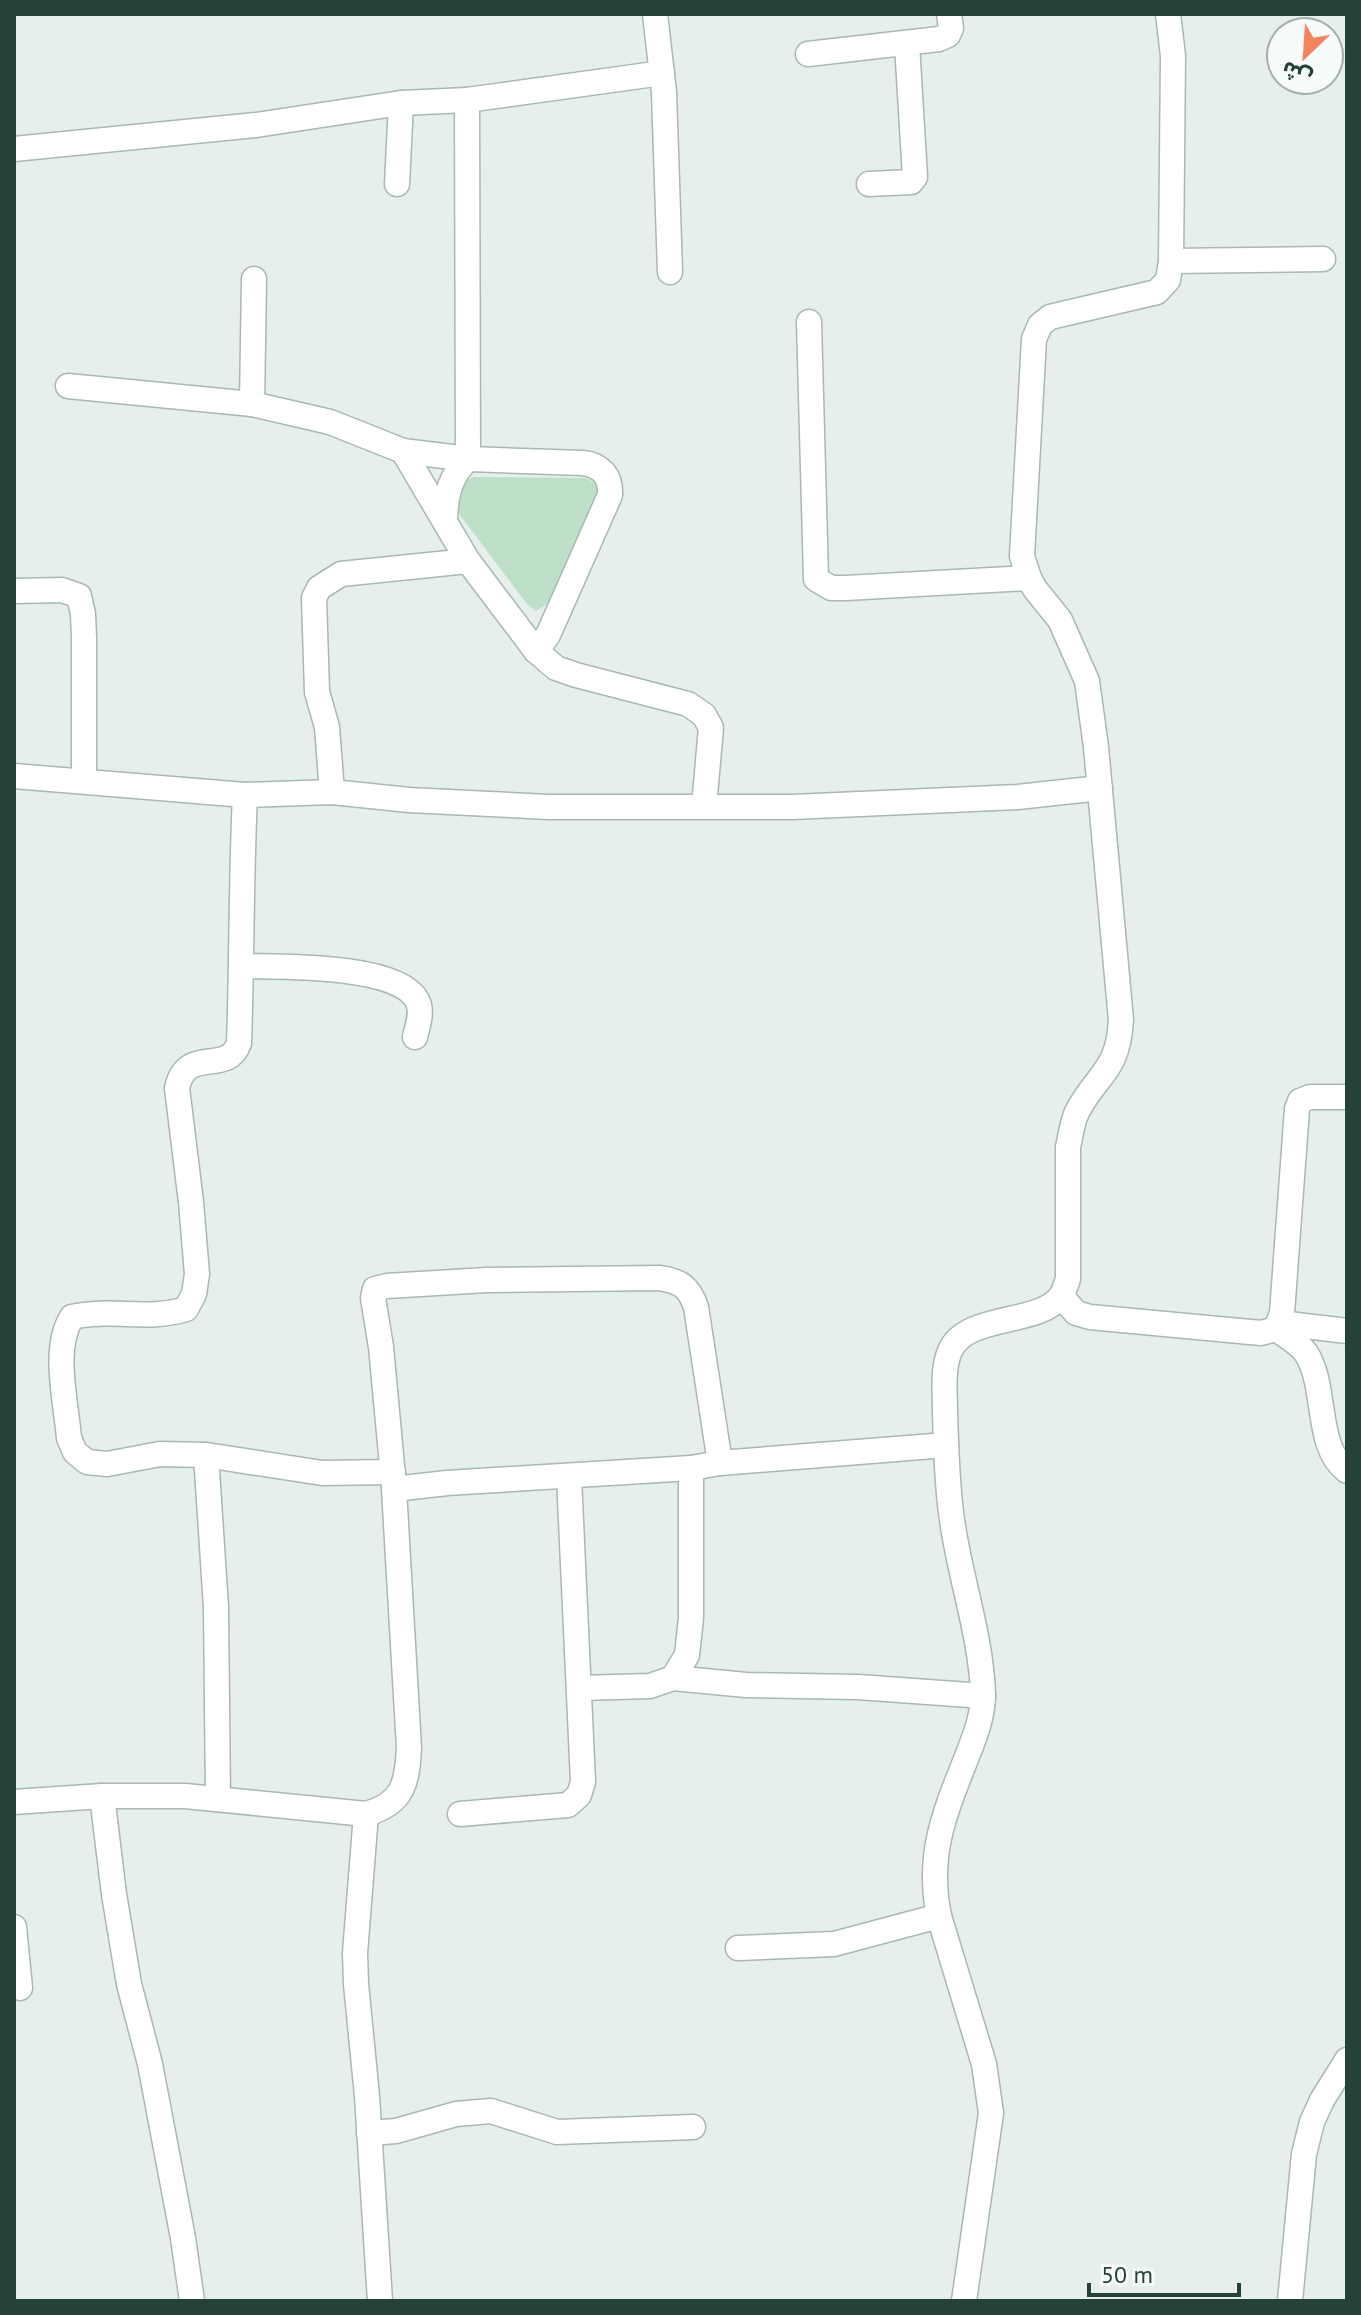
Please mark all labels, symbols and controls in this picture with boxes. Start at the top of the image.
north arrow [1265,16,1345,96]
text: ش [1277,55,1316,93]
scale bar [1089,2247,1239,2297]
text: 50 m [1101,2259,1153,2290]

